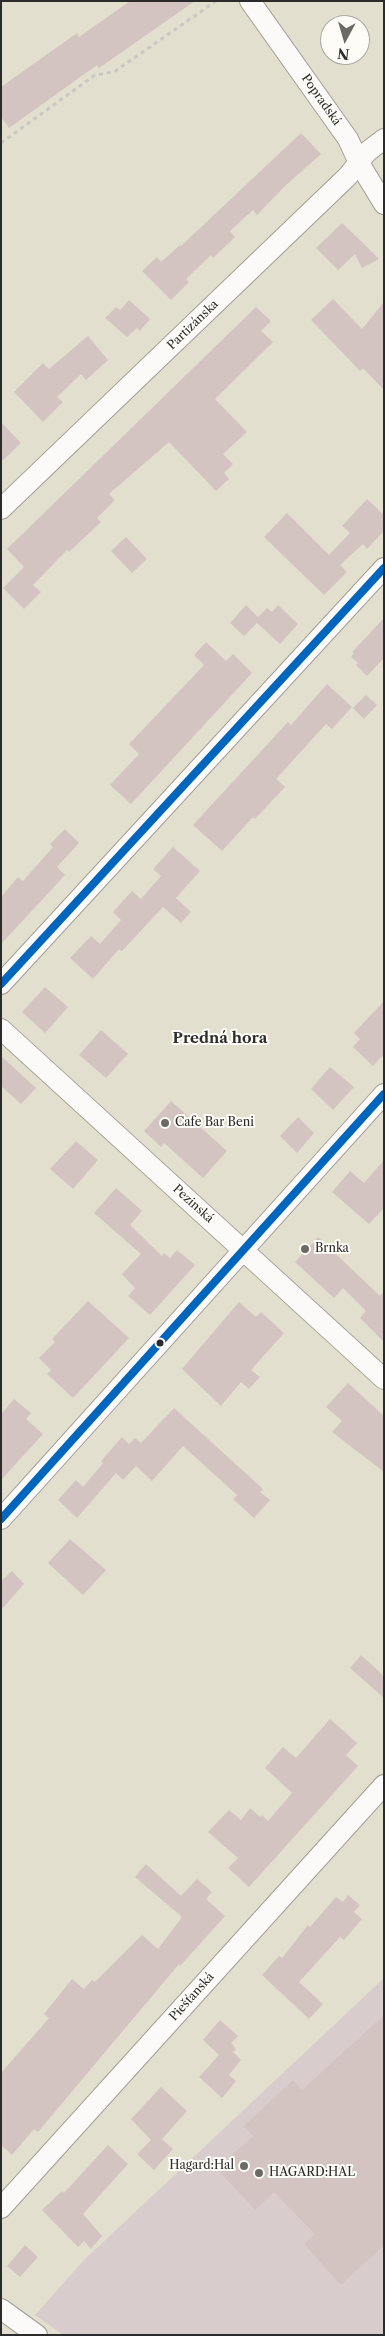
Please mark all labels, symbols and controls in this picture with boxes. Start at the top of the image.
north arrow [320,15,370,65]
text: N [337,44,351,64]
street label: Popradská [298,72,344,128]
street label: Partizánska [165,297,221,353]
district label: Predná hora [173,1030,267,1048]
place label: Cafe Bar Beni [175,1116,254,1130]
marker: Cafe Bar Beni [159,1117,171,1129]
street label: Pezinská [170,1182,216,1226]
place label: Brnka [315,1242,349,1256]
marker: Brnka [299,1243,311,1255]
unlabelled marker [155,1338,165,1348]
street label: Piešťanská [167,1970,217,2024]
place label: Hagard:Hal [169,2159,234,2173]
marker: Hagard:Hal [238,2160,250,2172]
place label: HAGARD:HAL [269,2166,355,2180]
marker: HAGARD:HAL [253,2167,265,2179]

